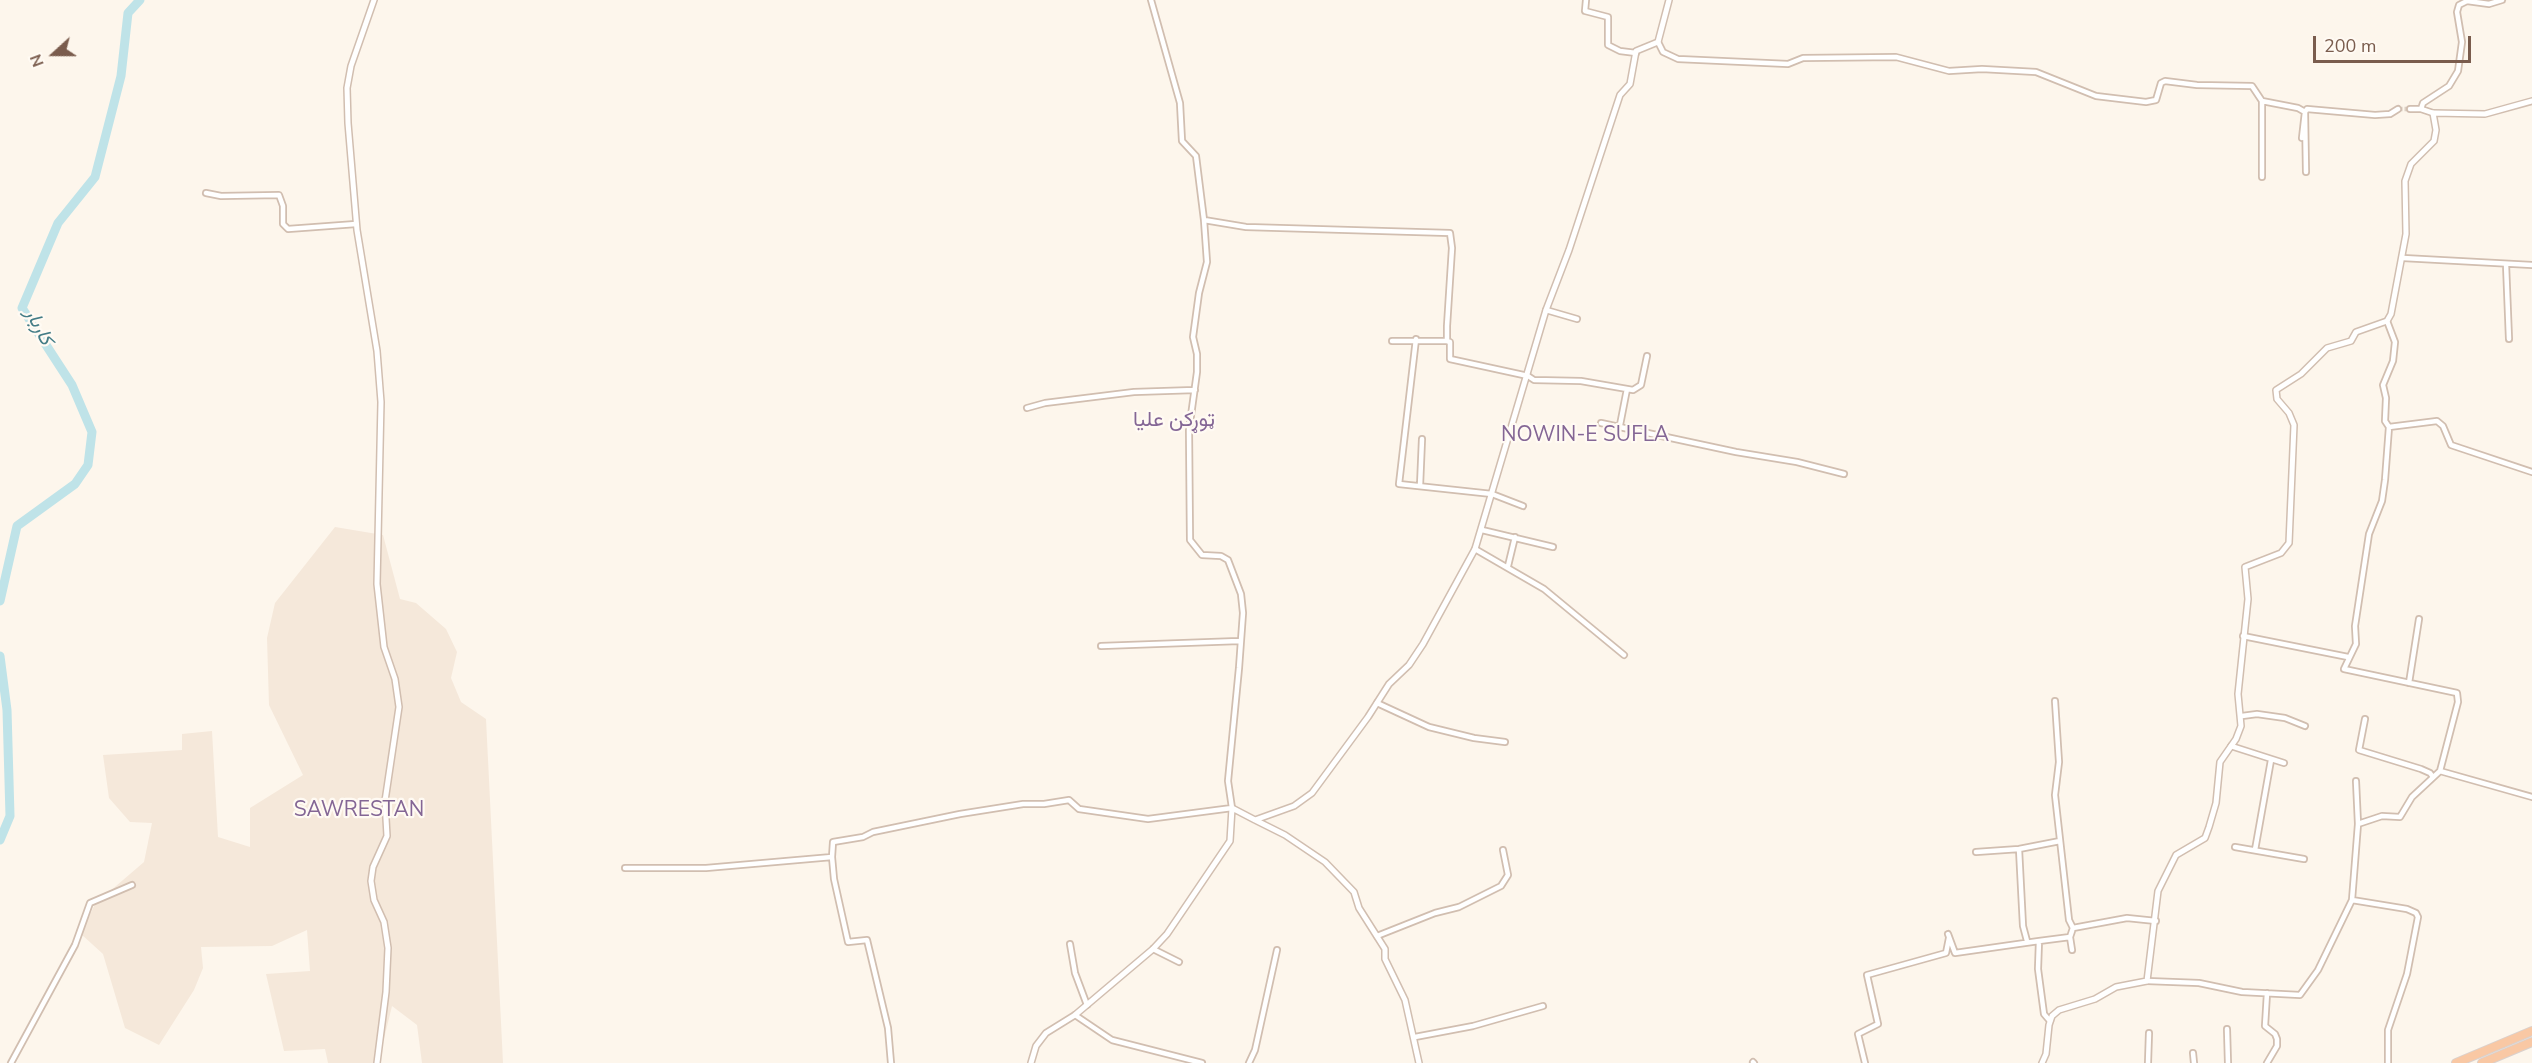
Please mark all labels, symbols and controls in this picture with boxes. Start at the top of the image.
north arrow [24,24,84,84]
scale bar [2316,24,2474,62]
text: 200 m [2324,34,2376,58]
text: N [25,51,50,70]
water label: کاربار [18,304,58,350]
district label: ټوړکن علیا [1133,408,1215,434]
district label: NOWIN-E SUFLA [1491,423,1679,449]
district label: SAWRESTAN [287,798,431,824]

